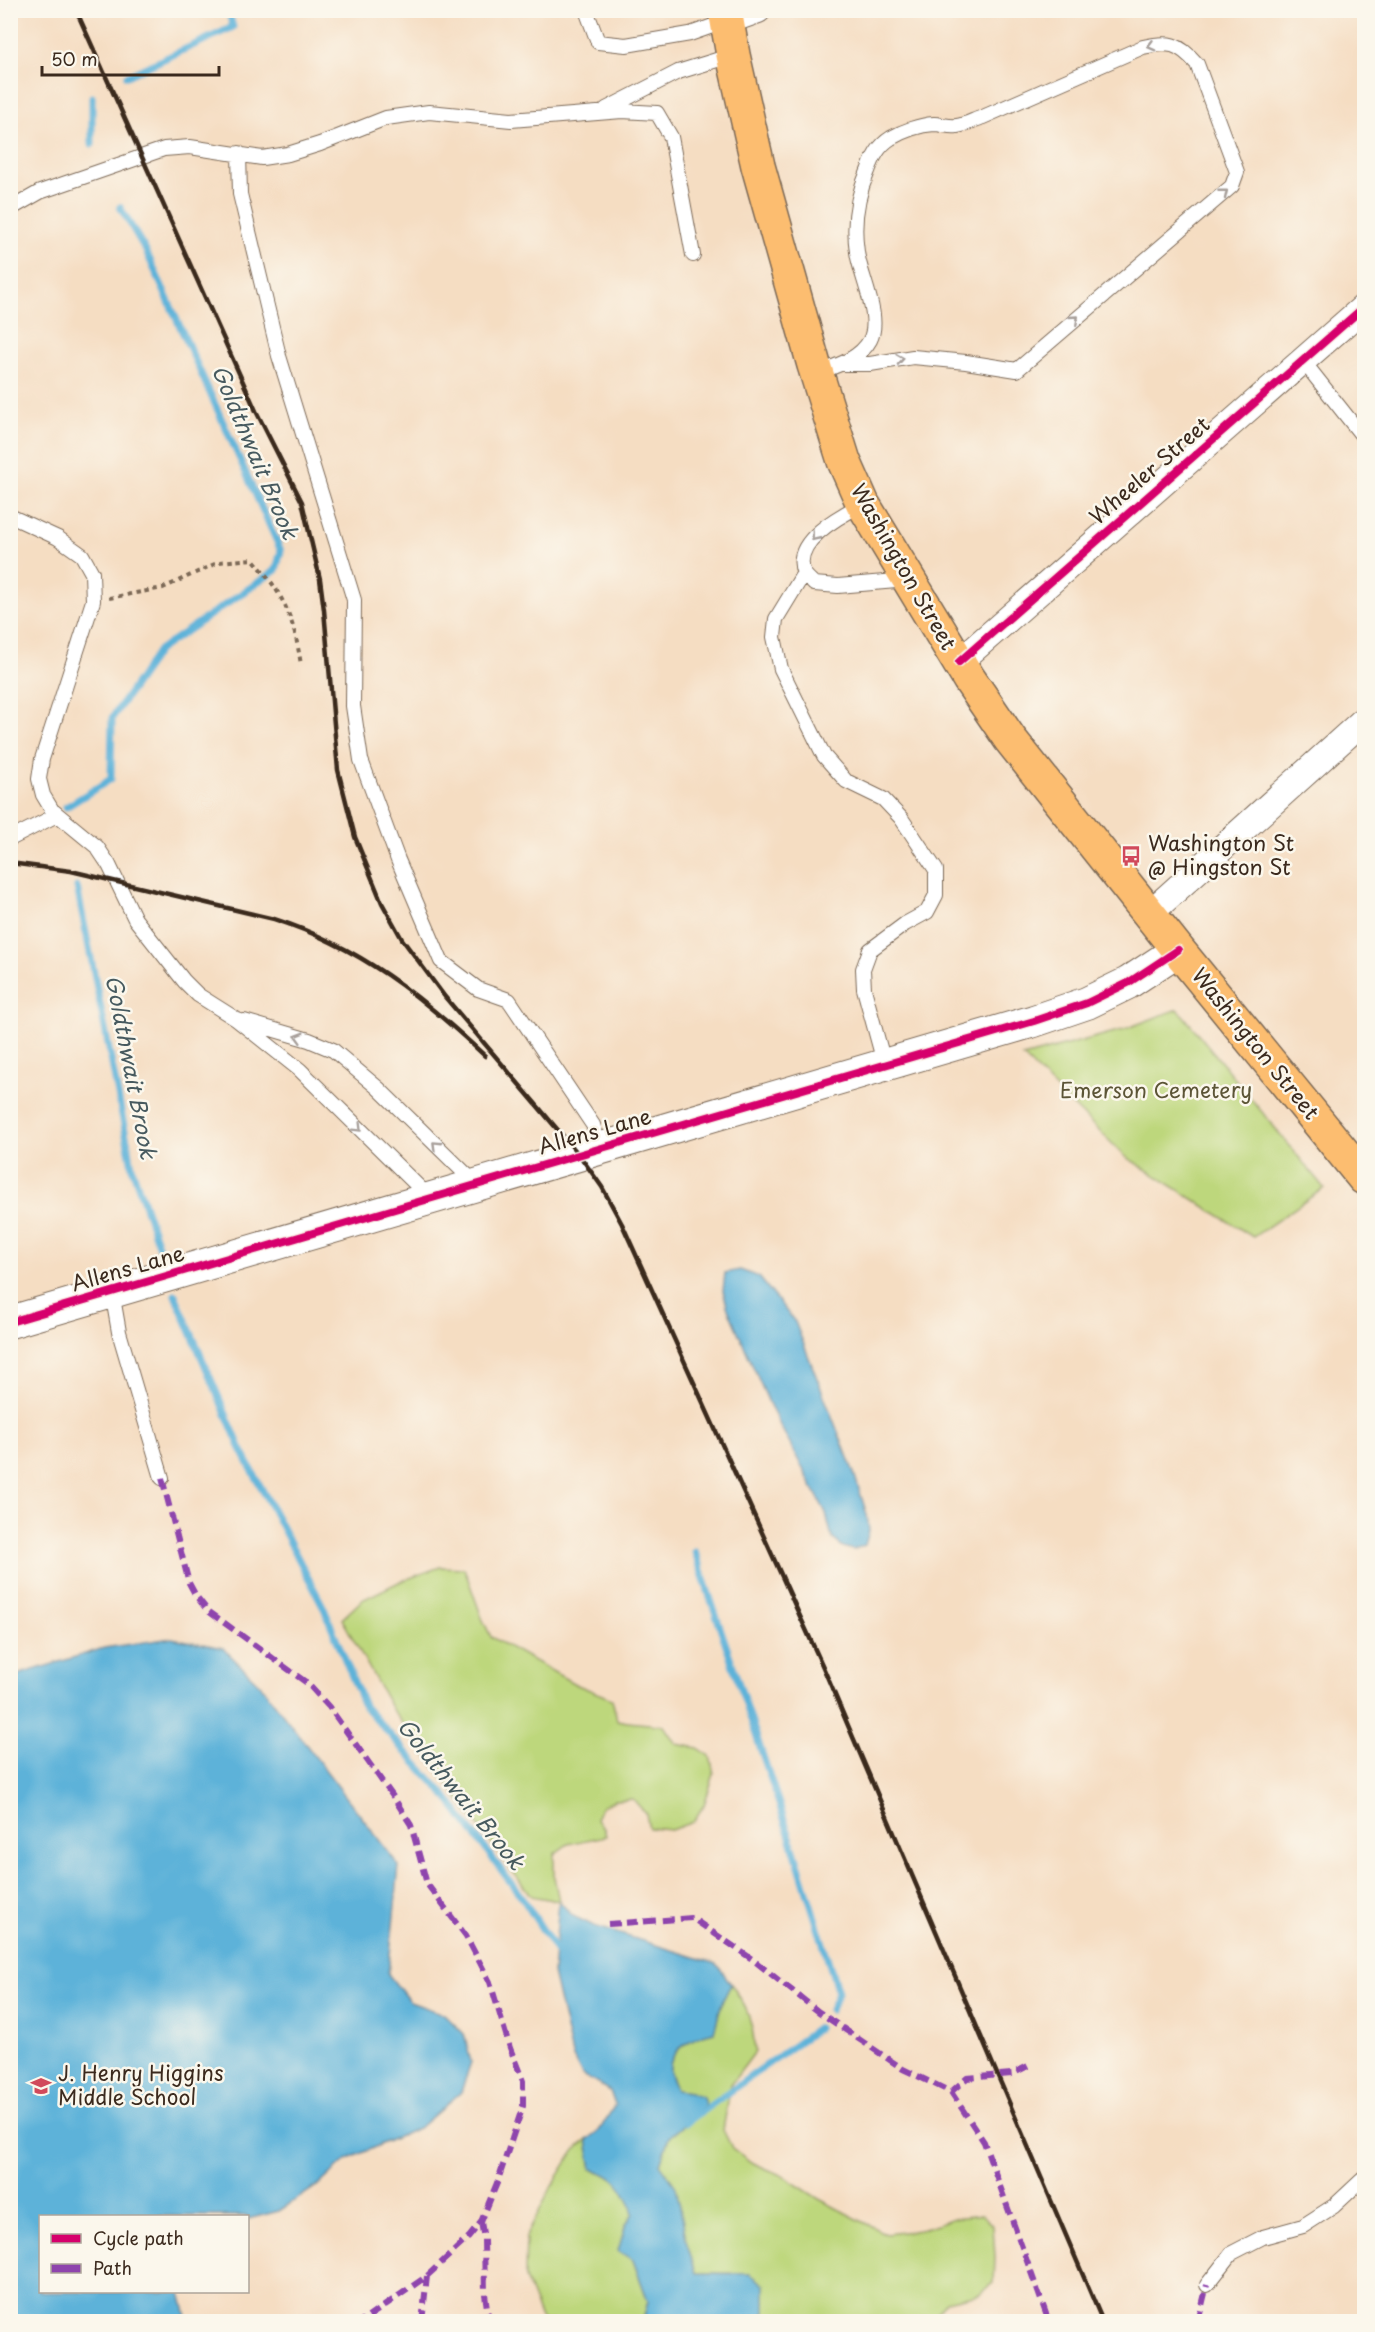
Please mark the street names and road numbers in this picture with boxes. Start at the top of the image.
street label: Wheeler Street [1081,408,1216,531]
street label: Washington Street [844,477,966,655]
street label: Washington Street [1185,960,1328,1126]
street label: Allens Lane [534,1099,655,1162]
street label: Allens Lane [67,1236,188,1299]

